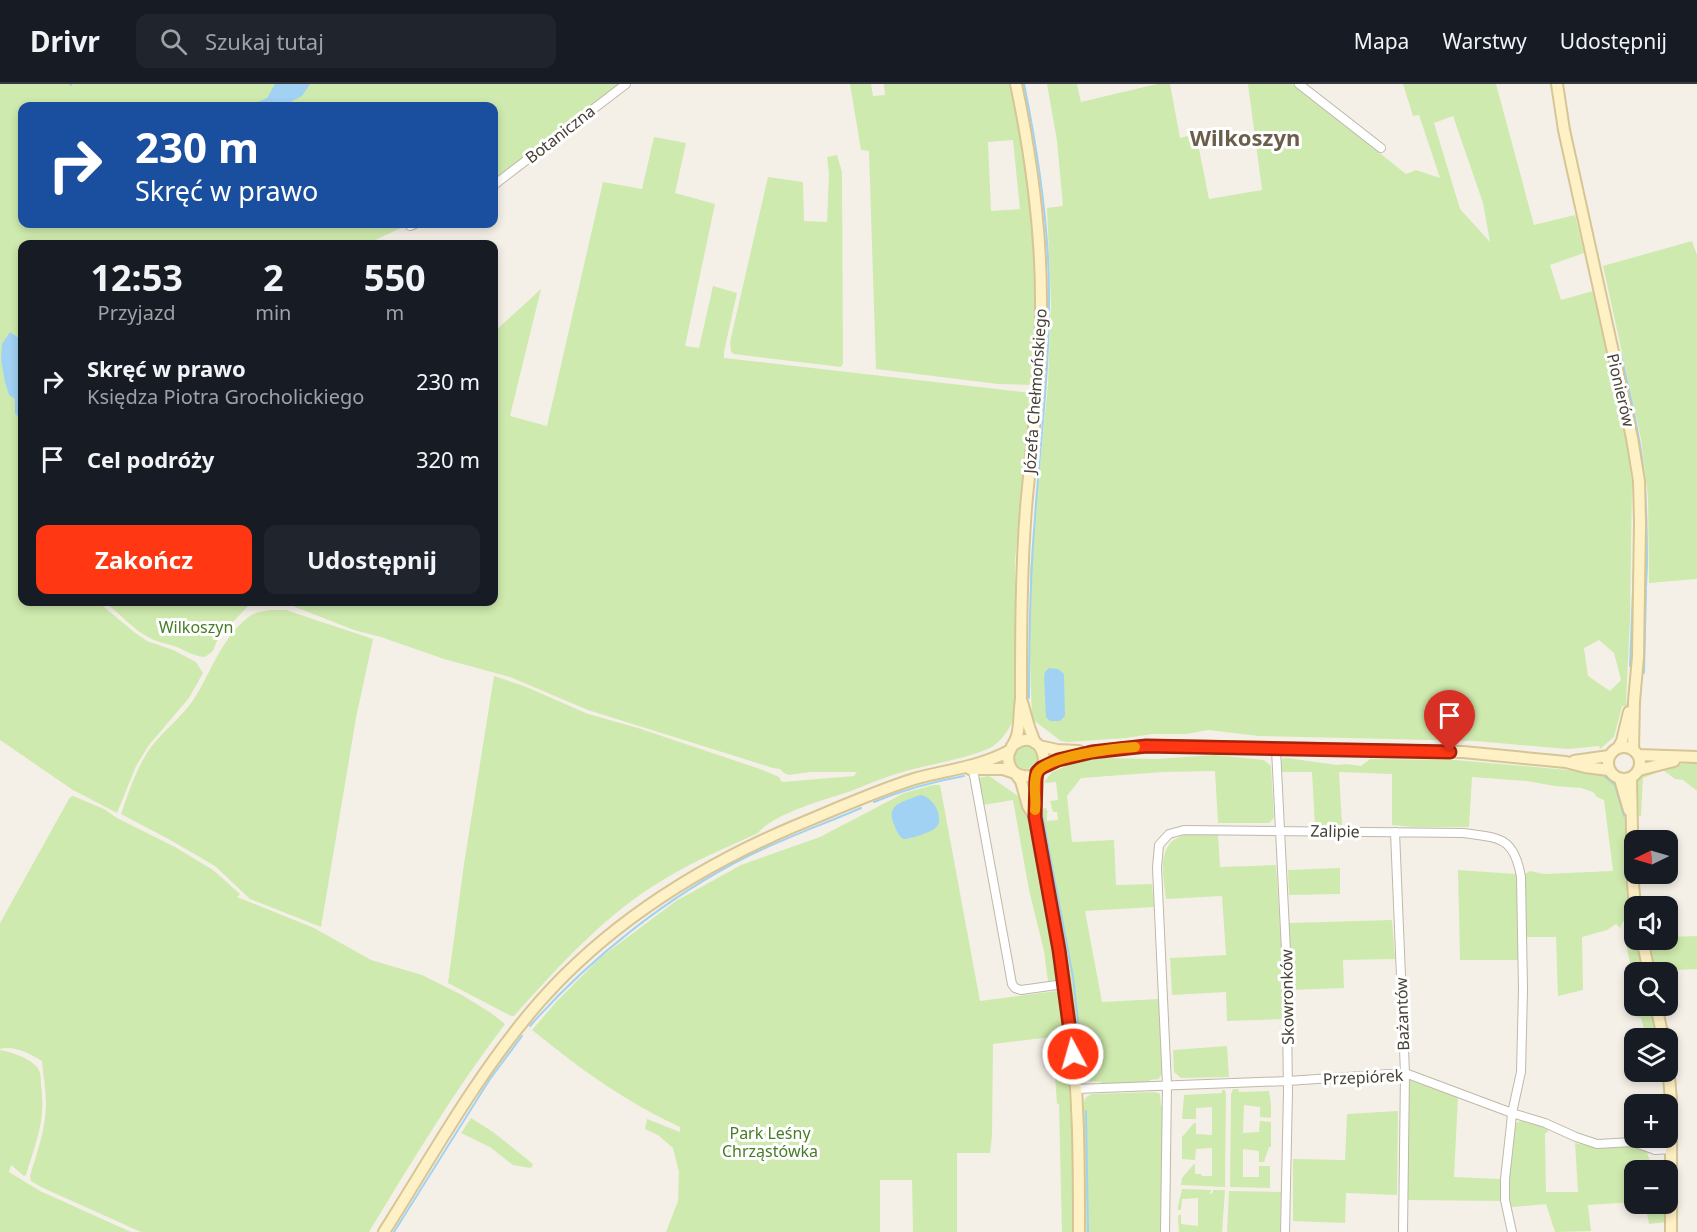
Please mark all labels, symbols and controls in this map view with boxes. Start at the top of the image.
search box [136,14,556,68]
text: Drivr [30,22,100,60]
icon: search [157,25,190,58]
text: Szukaj tutaj [205,26,324,56]
text: Mapa [1354,27,1409,55]
text: Warstwy [1442,27,1527,55]
text: Udostępnij [1560,27,1667,55]
street label: Botaniczna [521,100,599,168]
text: 230 m [135,118,259,175]
district label: Wilkoszyn [1190,122,1300,152]
icon: right [36,126,114,204]
text: Skręć w prawo [135,172,318,209]
text: 12:53 [90,253,183,302]
text: 2 [263,253,284,302]
text: 550 [364,253,426,302]
text: Przyjazd [98,299,176,326]
text: min [255,299,291,326]
text: m [385,299,404,326]
street label: Józefa Chełmońskiego [1018,308,1052,476]
street label: Pionierów [1602,351,1640,429]
text: Skręć w prawo [87,353,246,383]
icon: right [36,365,69,398]
text: 230 m [416,366,480,396]
text: Księdza Piotra Grocholickiego [87,383,364,410]
icon: arrive [36,443,69,476]
text: Cel podróży [87,444,214,474]
text: 320 m [416,444,480,474]
button: Zakończ [36,525,252,594]
button: Udostępnij [264,525,480,594]
park label: Wilkoszyn [159,616,233,638]
pin [1424,690,1475,752]
icon: arrive [1433,699,1466,732]
street label: Zalipie [1310,820,1360,842]
north arrow [1624,830,1678,884]
map controls [1624,830,1678,1214]
button: sound [1624,896,1678,950]
street label: Skowronków [1275,949,1299,1045]
button: search [1624,962,1678,1016]
street label: Bażantów [1390,976,1414,1051]
position arrow [1041,1022,1105,1086]
button: layers [1624,1028,1678,1082]
street label: Przepiórek [1322,1064,1404,1090]
button: + [1624,1094,1678,1148]
park label: Park Leśny Chrząstówka [722,1122,818,1162]
button: − [1624,1160,1678,1214]

